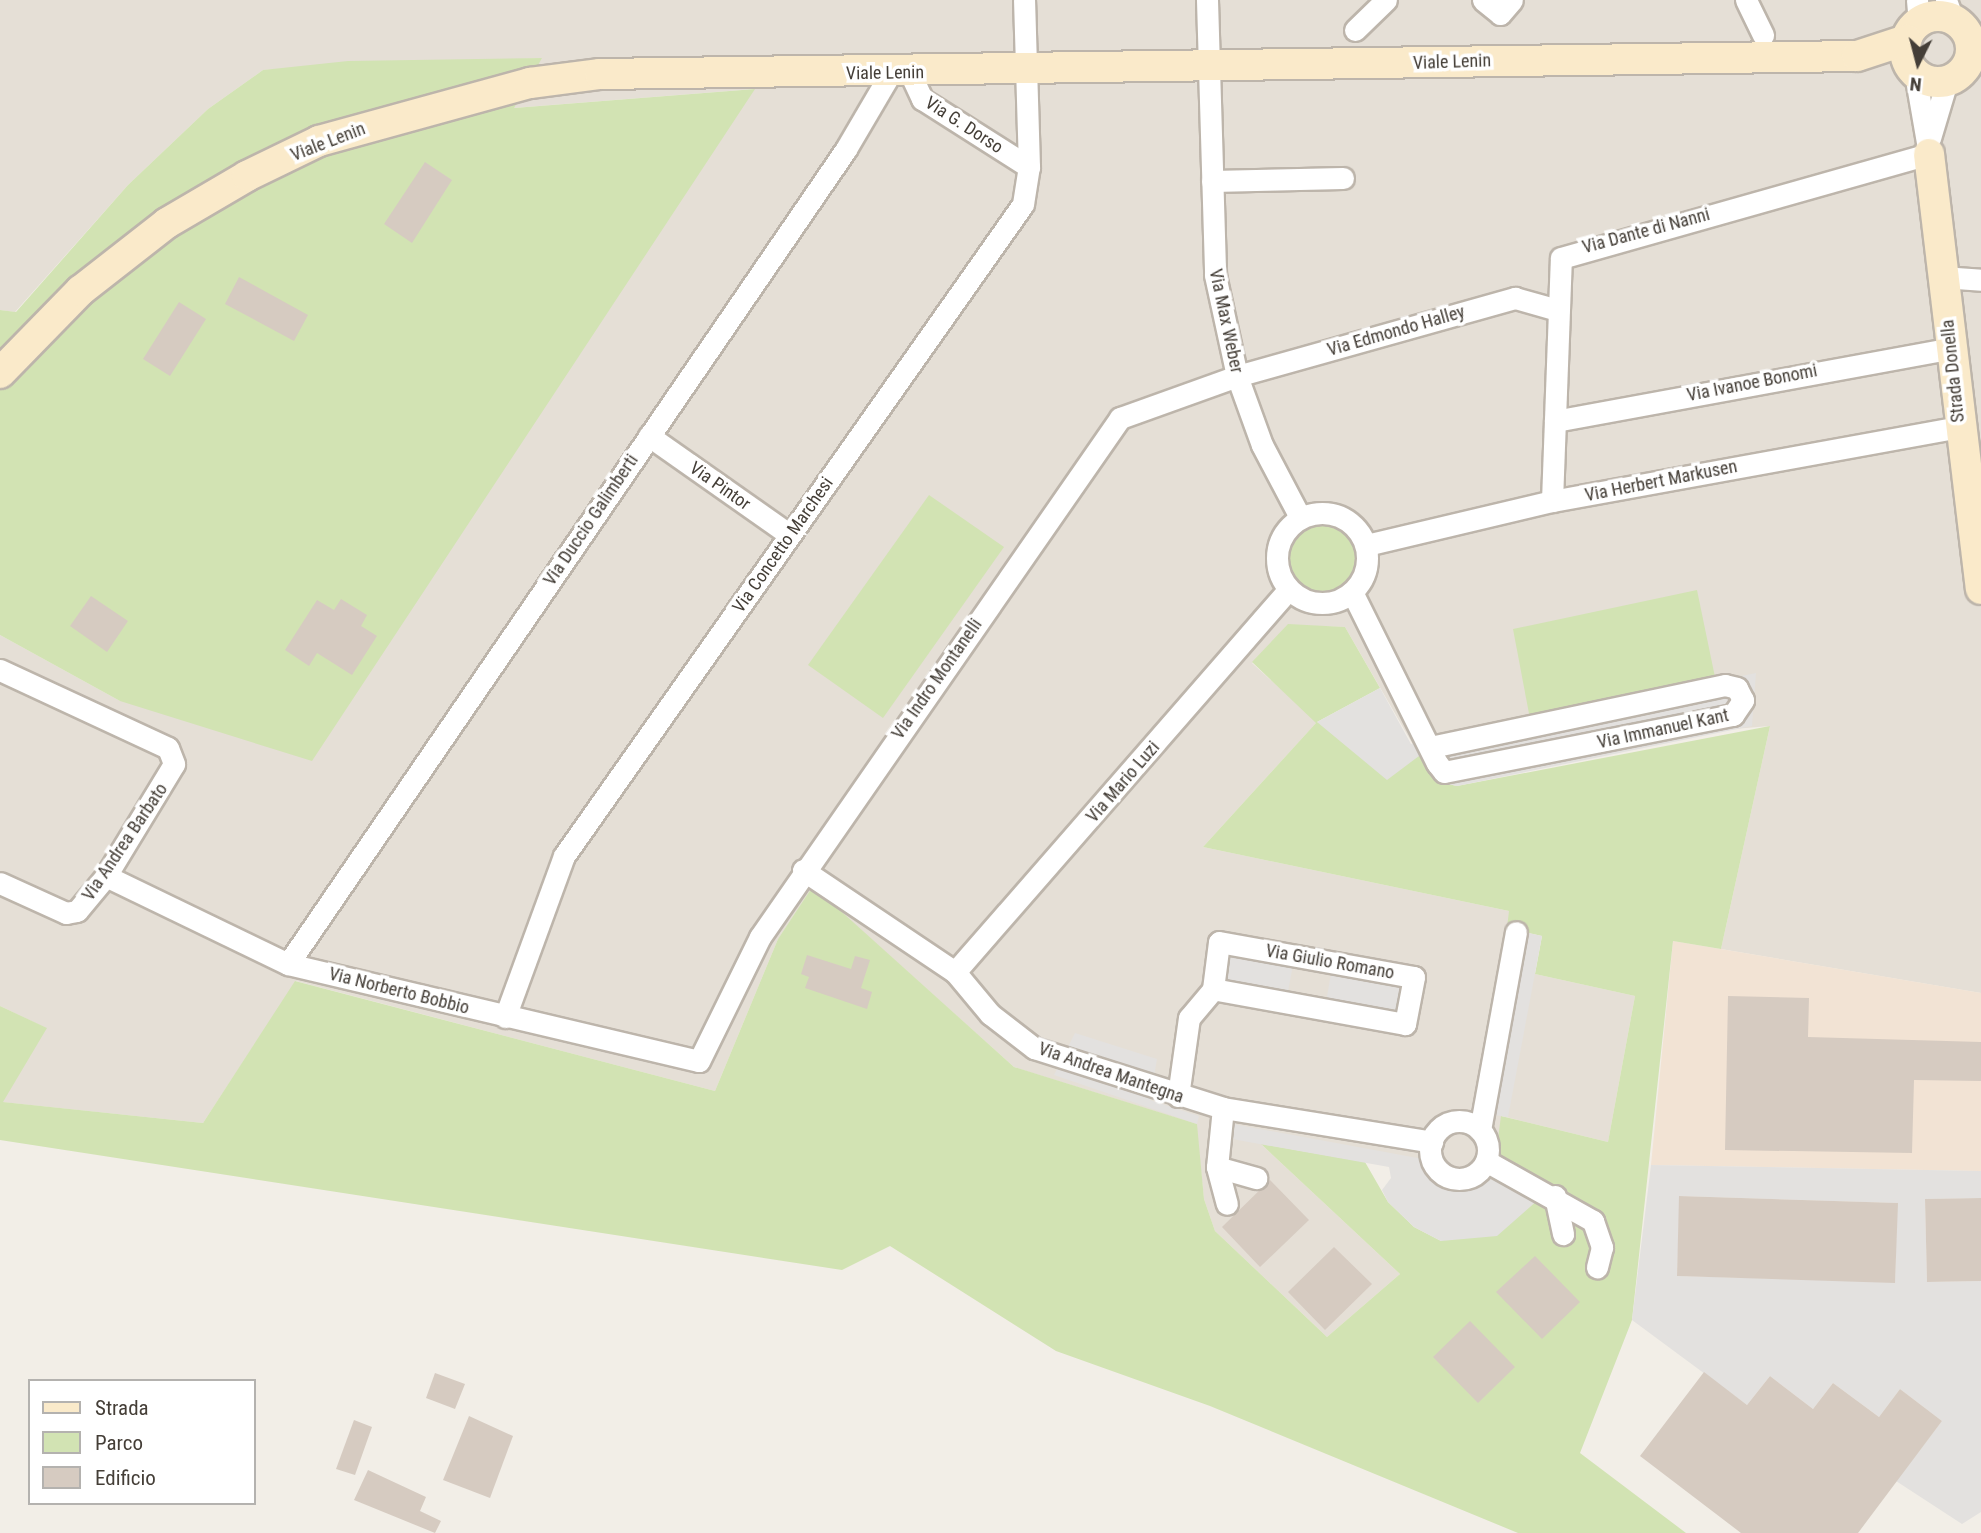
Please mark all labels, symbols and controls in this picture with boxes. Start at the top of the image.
north arrow [1883,28,1953,98]
street label: Viale Lenin [1413,50,1491,74]
street label: Viale Lenin [846,62,924,84]
text: N [1909,72,1923,96]
street label: Via G. Dorso [921,92,1007,158]
street label: Viale Lenin [288,118,368,166]
street label: Via Dante di Nanni [1580,204,1712,258]
street label: Via Max Weber [1204,267,1248,375]
street label: Via Edmondo Halley [1325,301,1467,361]
street label: Strada Donella [1937,318,1969,424]
street label: Via Ivanoe Bonomi [1685,360,1819,406]
street label: Via Duccio Galimberti [539,450,643,590]
street label: Via Herbert Markusen [1583,456,1739,506]
street label: Via Pintor [685,457,755,515]
street label: Via Concetto Marchesi [728,473,838,617]
street label: Via Indro Montanelli [887,614,987,744]
street label: Via Immanuel Kant [1595,705,1731,753]
street label: Via Mario Luzi [1082,737,1164,827]
street label: Via Andrea Barbato [78,779,172,905]
street label: Via Giulio Romano [1264,940,1396,984]
street label: Via Norberto Bobbio [327,963,471,1019]
street label: Via Andrea Mantegna [1035,1038,1187,1108]
legend [28,1379,256,1505]
text: Strada [95,1396,149,1420]
text: Parco [95,1431,143,1455]
text: Edificio [95,1466,156,1490]

